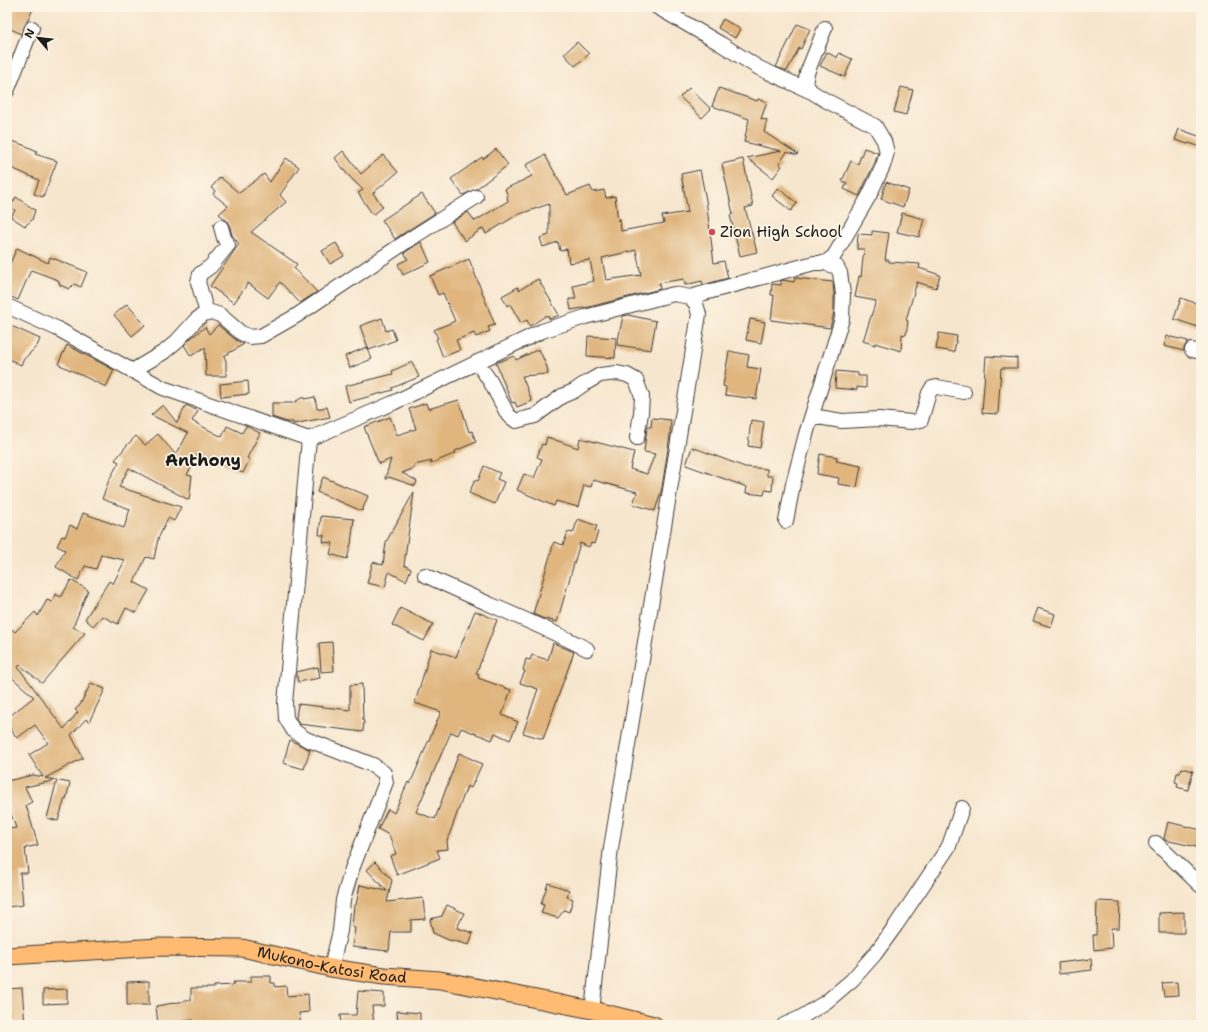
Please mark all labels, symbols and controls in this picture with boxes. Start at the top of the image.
north arrow [18,18,58,58]
text: N [21,26,38,41]
place label: Zion High School [720,222,843,242]
marker: Zion High School [707,227,717,237]
district label: Anthony [165,449,241,471]
street label: Mukono-Katosi Road [255,942,408,988]

